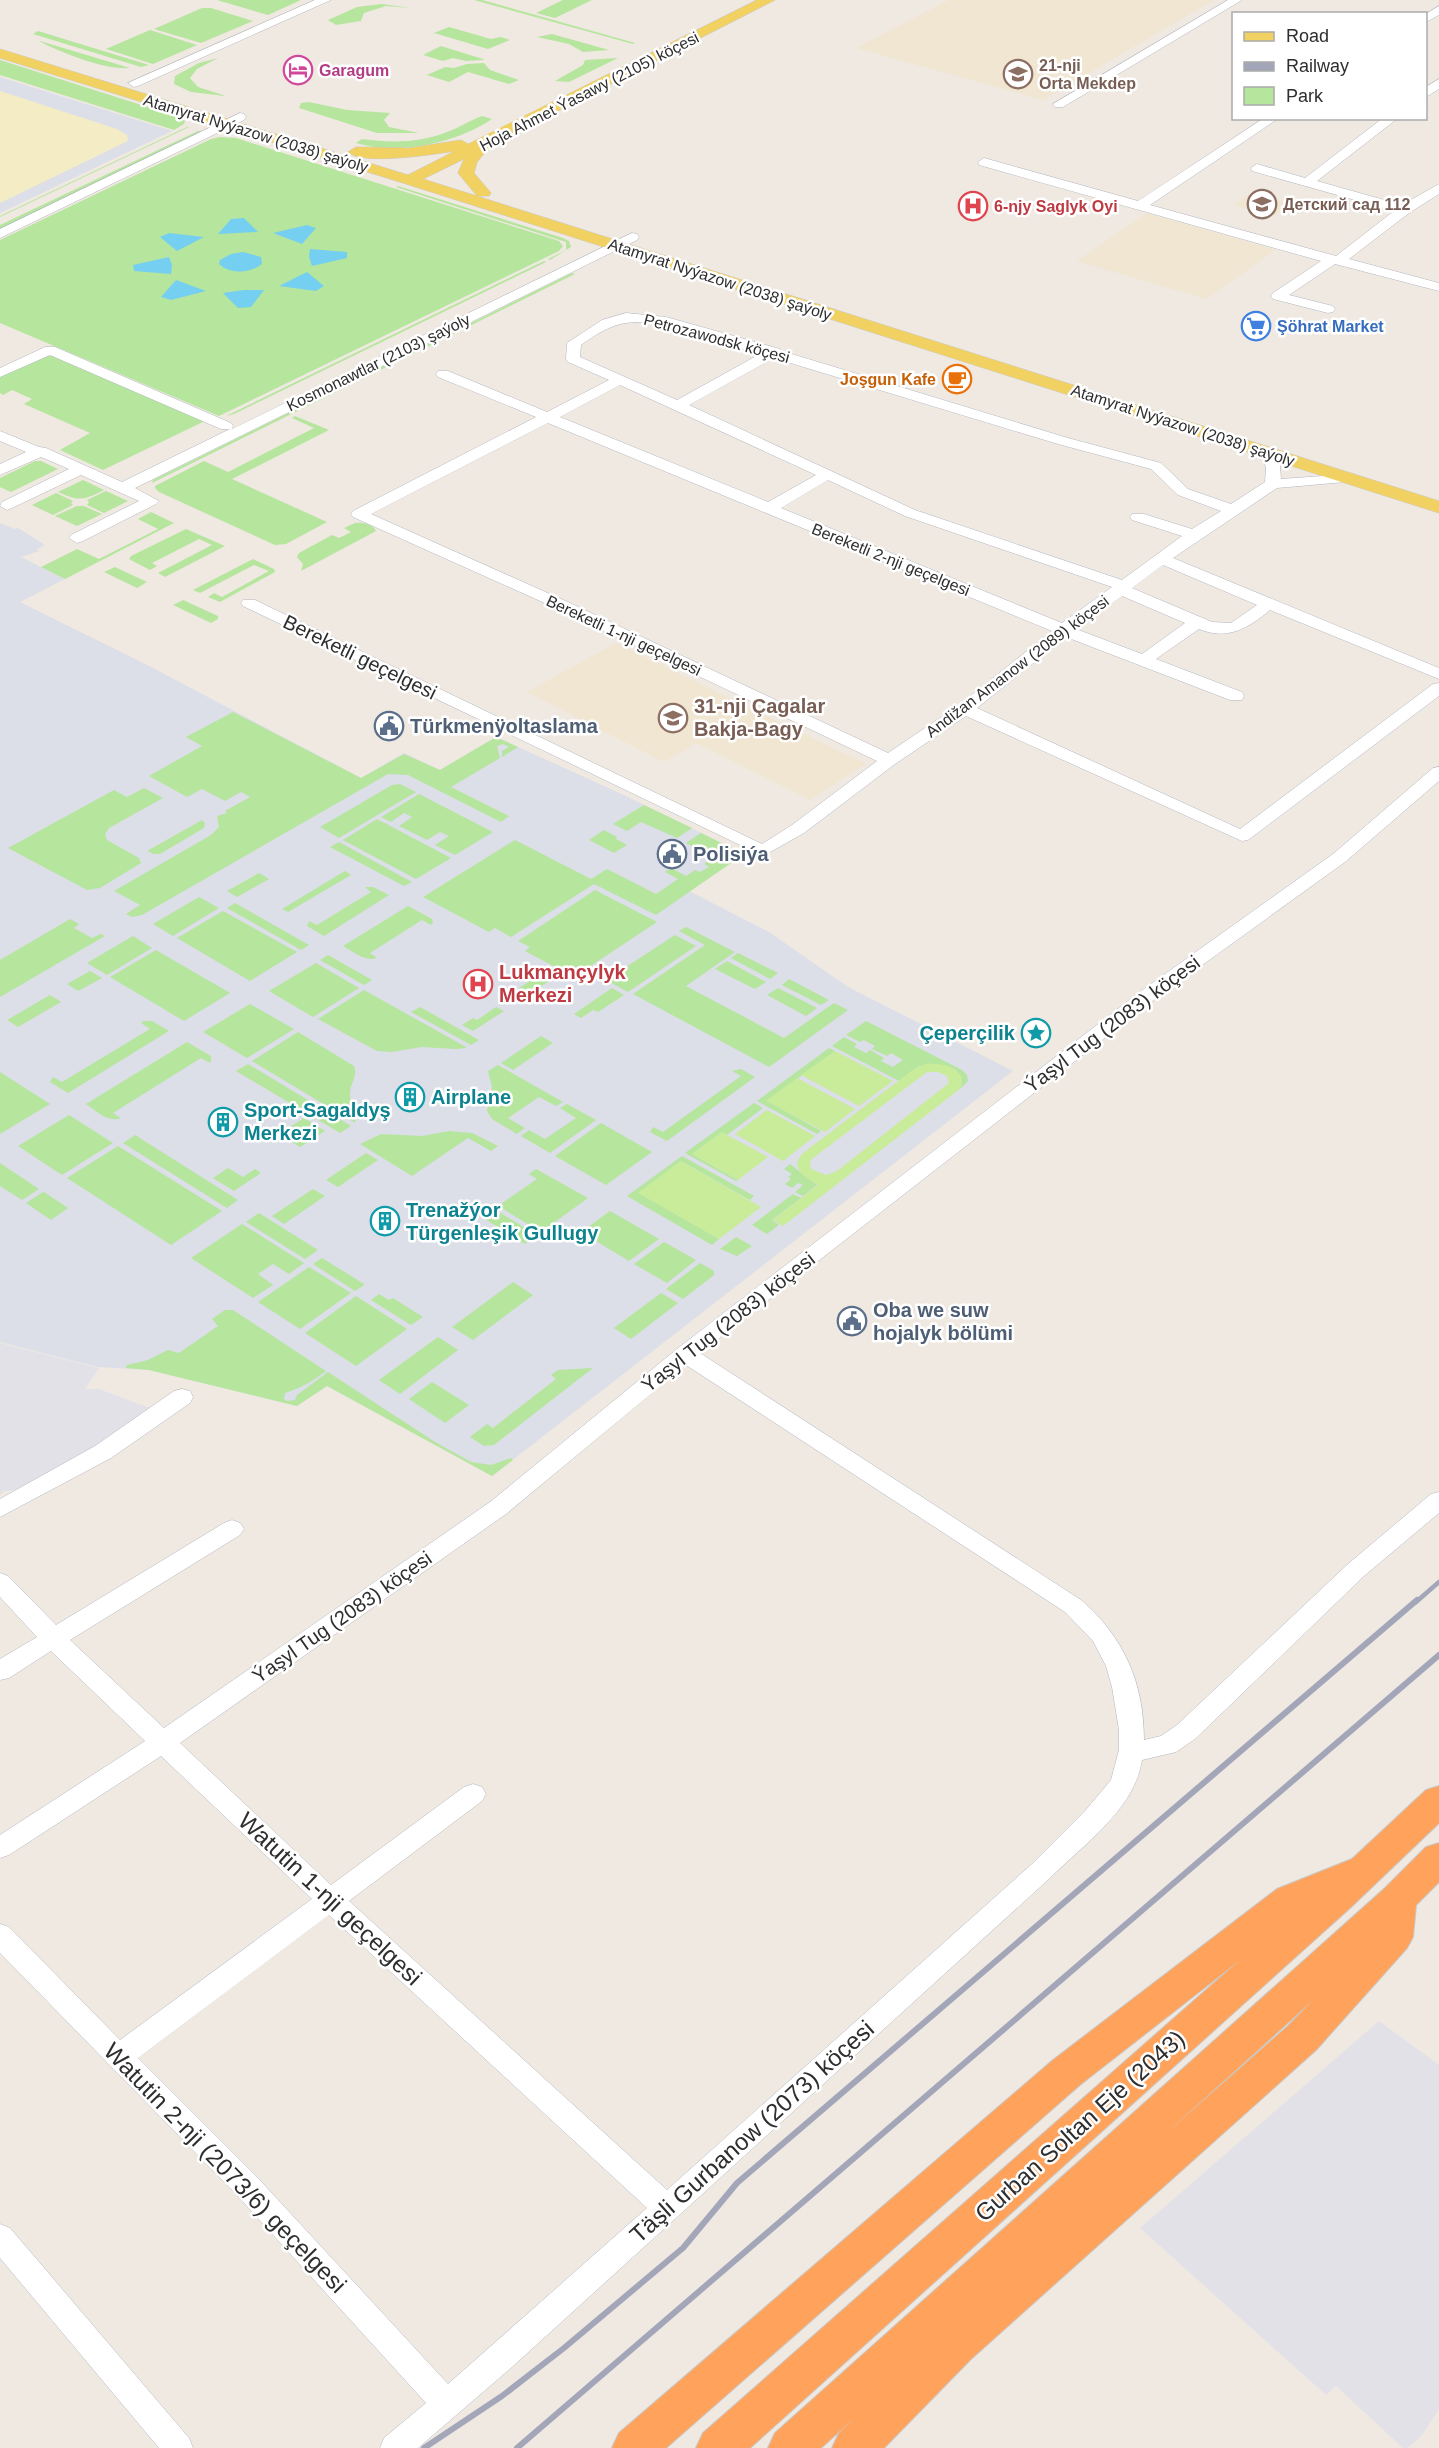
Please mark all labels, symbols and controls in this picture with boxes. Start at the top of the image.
legend [1232,12,1427,120]
text: Road [1286,26,1329,46]
street label: Hoja Ahmet Ýasawy (2105) köçesi [476,28,702,154]
hotel icon: Garagum [282,54,314,86]
text: Railway [1286,56,1349,76]
place label: 21-nji Orta Mekdep [1039,57,1136,92]
school or university icon: 21-nji Orta Mekdep [1002,58,1034,90]
place label: Garagum [319,62,389,79]
text: Park [1286,86,1324,106]
street label: Atamyrat Nyýazow (2038) şaýoly [142,91,370,176]
school or university icon: Детский сад 112 [1246,188,1278,220]
hospital icon: 6-njy Saglyk Oyi [957,190,989,222]
place label: Детский сад 112 [1283,196,1410,213]
place label: 6-njy Saglyk Oyi [994,198,1118,215]
street label: Atamyrat Nyýazow (2038) şaýoly [606,235,834,324]
supermarket icon: Şöhrat Market [1240,310,1272,342]
street label: Kosmonawtlar (2103) şaýoly [284,311,473,414]
street label: Petrozawodsk köçesi [642,311,792,366]
place label: Şöhrat Market [1277,318,1384,335]
cafe icon: Joşgun Kafe [941,363,973,395]
place label: Joşgun Kafe [840,371,936,388]
street label: Atamyrat Nyýazow (2038) şaýoly [1069,381,1297,470]
street label: Bereketli 2-nji geçelgesi [809,520,972,599]
street label: Bereketli 1-nji geçelgesi [544,592,704,679]
street label: Andižan Amanow (2089) köçesi [923,592,1112,741]
street label: Bereketli geçelgesi [280,610,440,704]
place label: 31-nji Çagalar Bakja-Bagy [694,695,825,740]
school or university icon: 31-nji Çagalar Bakja-Bagy [657,702,689,734]
public building icon: Türkmenÿoltaslama [373,710,405,742]
place label: Türkmenÿoltaslama [410,715,599,737]
public building icon: Polisiýa [656,838,688,870]
place label: Polisiýa [693,843,769,865]
street label: Ýaşyl Tug (2083) köçesi [1020,951,1204,1097]
place label: Lukmançylyk Merkezi [499,961,627,1006]
hospital icon: Lukmançylyk Merkezi [462,968,494,1000]
place icon: Çeperçilik [1020,1017,1052,1049]
place label: Çeperçilik [919,1022,1016,1044]
building icon: Airplane [394,1081,426,1113]
place label: Airplane [431,1086,511,1108]
place label: Sport-Sagaldyş Merkezi [244,1099,391,1144]
building icon: Sport-Sagaldyş Merkezi [207,1106,239,1138]
place label: Trenažýor Türgenleşik Gullugy [406,1199,599,1244]
building icon: Trenažýor Türgenleşik Gullugy [369,1205,401,1237]
street label: Ýaşyl Tug (2083) köçesi [637,1248,819,1396]
place label: Oba we suw hojalyk bölümi [873,1299,1013,1344]
public building icon: Oba we suw hojalyk bölümi [836,1305,868,1337]
street label: Ýaşyl Tug (2083) köçesi [248,1547,436,1687]
street label: Watutin 1-nji geçelgesi [233,1807,428,1991]
street label: Täşli Gurbanow (2073) köçesi [624,2015,879,2248]
street label: Gurban Soltan Eje (2043) [970,2025,1190,2227]
street label: Watutin 2-nji (2073/6) geçelgesi [99,2037,352,2298]

